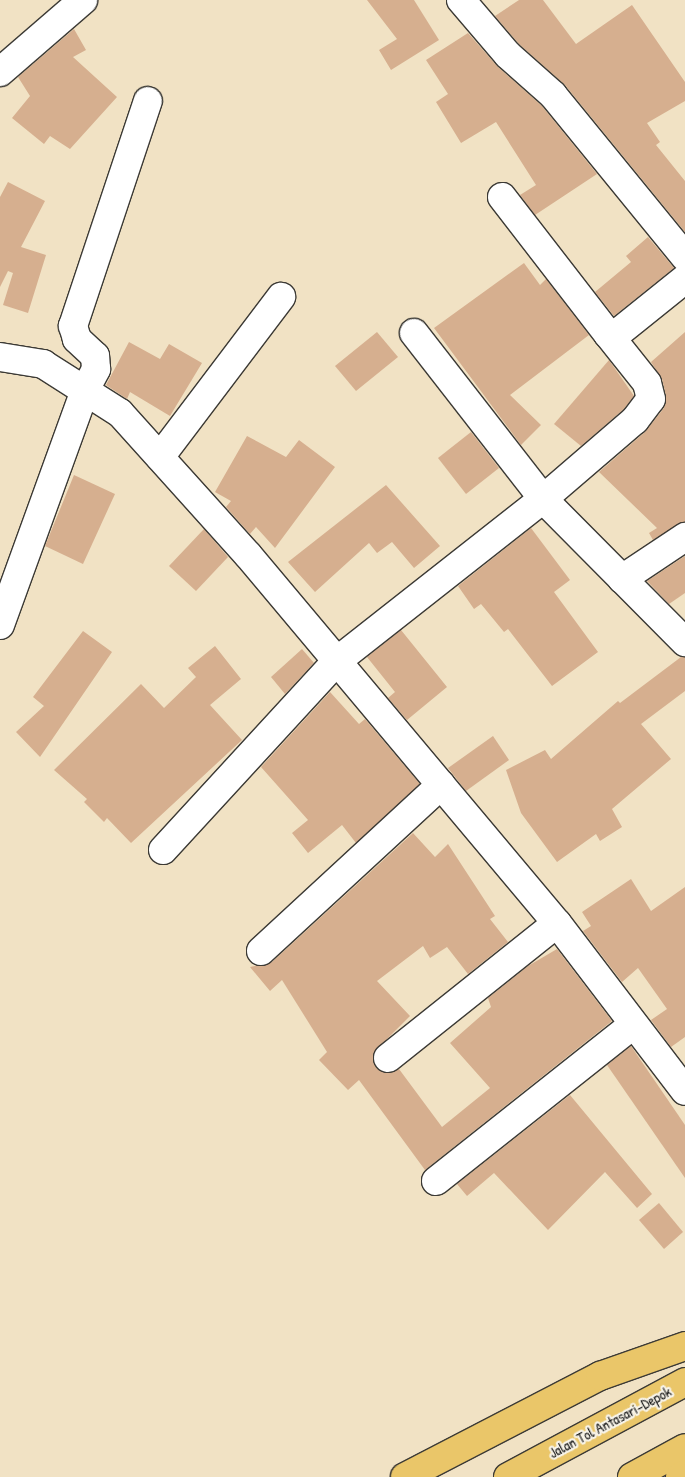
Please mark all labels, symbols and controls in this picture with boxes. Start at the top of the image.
street label: Jalan Tol Antasari–Depok [546,1382,674,1462]

